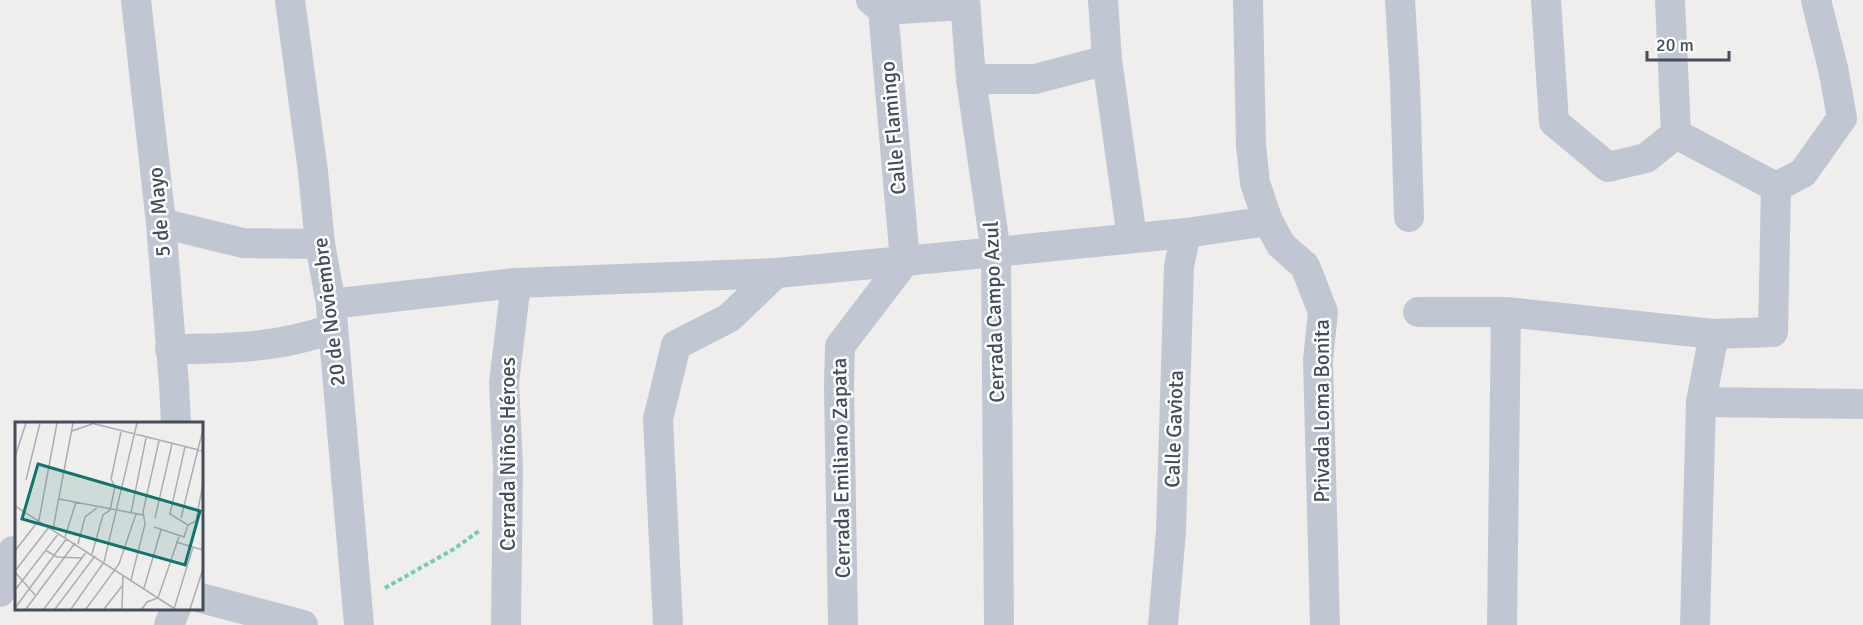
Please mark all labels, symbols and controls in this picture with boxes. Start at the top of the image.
scale bar [1647,24,1730,62]
text: 20 m [1656,34,1694,56]
street label: Calle Flamingo [874,60,912,196]
street label: 5 de Mayo [142,166,176,258]
street label: Cerrada Campo Azul [978,221,1010,403]
street label: 20 de Noviembre [307,236,351,388]
street label: Privada Loma Bonita [1309,319,1335,503]
street label: Cerrada Niños Héroes [495,357,521,551]
street label: Cerrada Emiliano Zapata [826,357,856,579]
street label: Calle Gaviota [1159,370,1189,488]
inset map [15,422,202,610]

